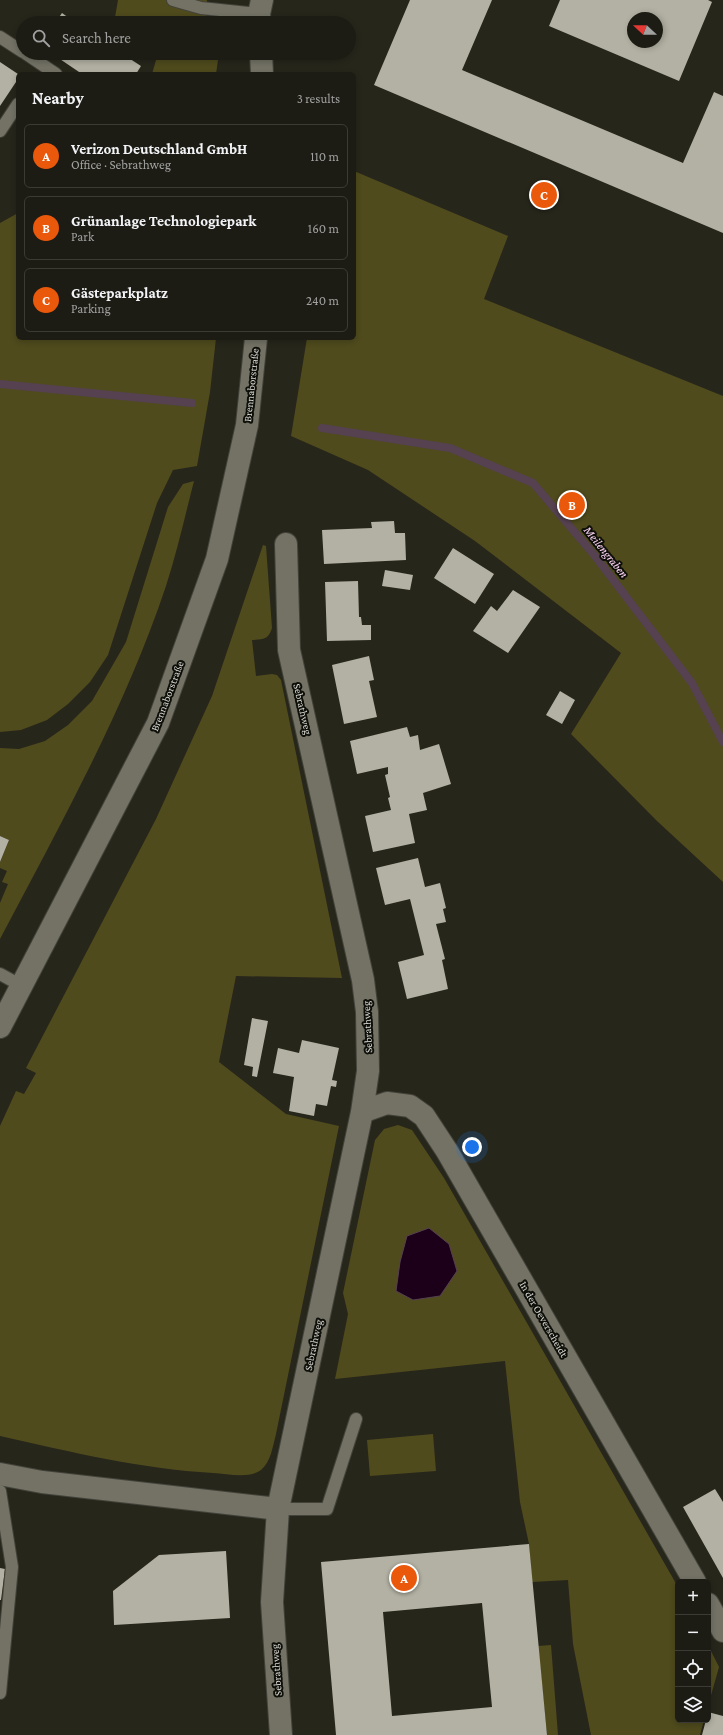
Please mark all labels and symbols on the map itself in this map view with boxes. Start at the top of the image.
north arrow [627,12,663,48]
pin: C [531,180,557,210]
street label: Brennaborstraße [241,347,261,422]
pin: B [559,490,585,520]
water label: Meilengraben [580,523,631,581]
street label: Brennaborstraße [148,659,186,733]
street label: Sebrathweg [290,682,315,737]
street label: Sebrathweg [360,1000,375,1053]
your location [462,1137,482,1157]
street label: In der Oeverscheidt [517,1279,571,1359]
street label: Sebrathweg [302,1318,325,1372]
pin: A [391,1563,417,1593]
street label: Sebrathweg [268,1643,285,1696]

